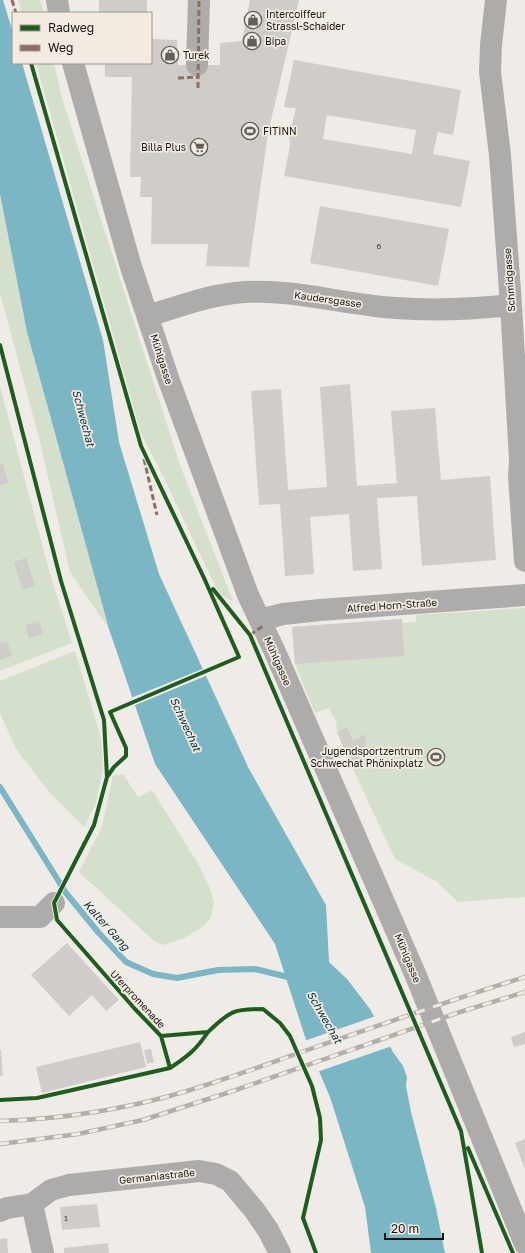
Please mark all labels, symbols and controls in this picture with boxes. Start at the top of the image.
place label: Intercoiffeur Strassl-Schaider [266,8,345,32]
shop icon: Intercoiffeur Strassl-Schaider [243,10,263,30]
legend [12,12,152,64]
text: Radweg [48,20,94,35]
shop icon: Bipa [242,31,262,51]
place label: Bipa [265,35,286,47]
text: Weg [48,40,73,55]
shop icon: Turek [160,45,180,65]
place label: Turek [183,49,210,61]
sports icon: FITINN [240,121,260,141]
place label: FITINN [263,125,297,137]
supermarket icon: Billa Plus [189,137,209,157]
place label: Billa Plus [141,141,186,153]
house number: 6 [377,241,382,251]
street label: Schmidgasse [501,248,517,312]
street label: Kaudersgasse [294,288,363,310]
street label: Mühlgasse [148,332,176,386]
water label: Schwechat [70,388,98,449]
street label: Alfred Horn-Straße [347,596,438,614]
street label: Mühlgasse [262,635,294,687]
water label: Schwechat [168,695,205,755]
place label: Jugendsportzentrum Schwechat Phönixplatz [310,745,423,769]
sports icon: Jugendsportzentrum Schwechat Phönixplatz [426,747,446,767]
water label: Kalter Gang [81,897,134,954]
street label: Mühlgasse [392,932,424,985]
street label: Uferpromenade [108,968,168,1031]
water label: Schwechat [305,989,346,1047]
street label: Germaniastraße [119,1166,196,1186]
house number: 1 [64,1213,68,1223]
scale bar [385,1215,443,1241]
text: 20 m [391,1221,419,1236]

